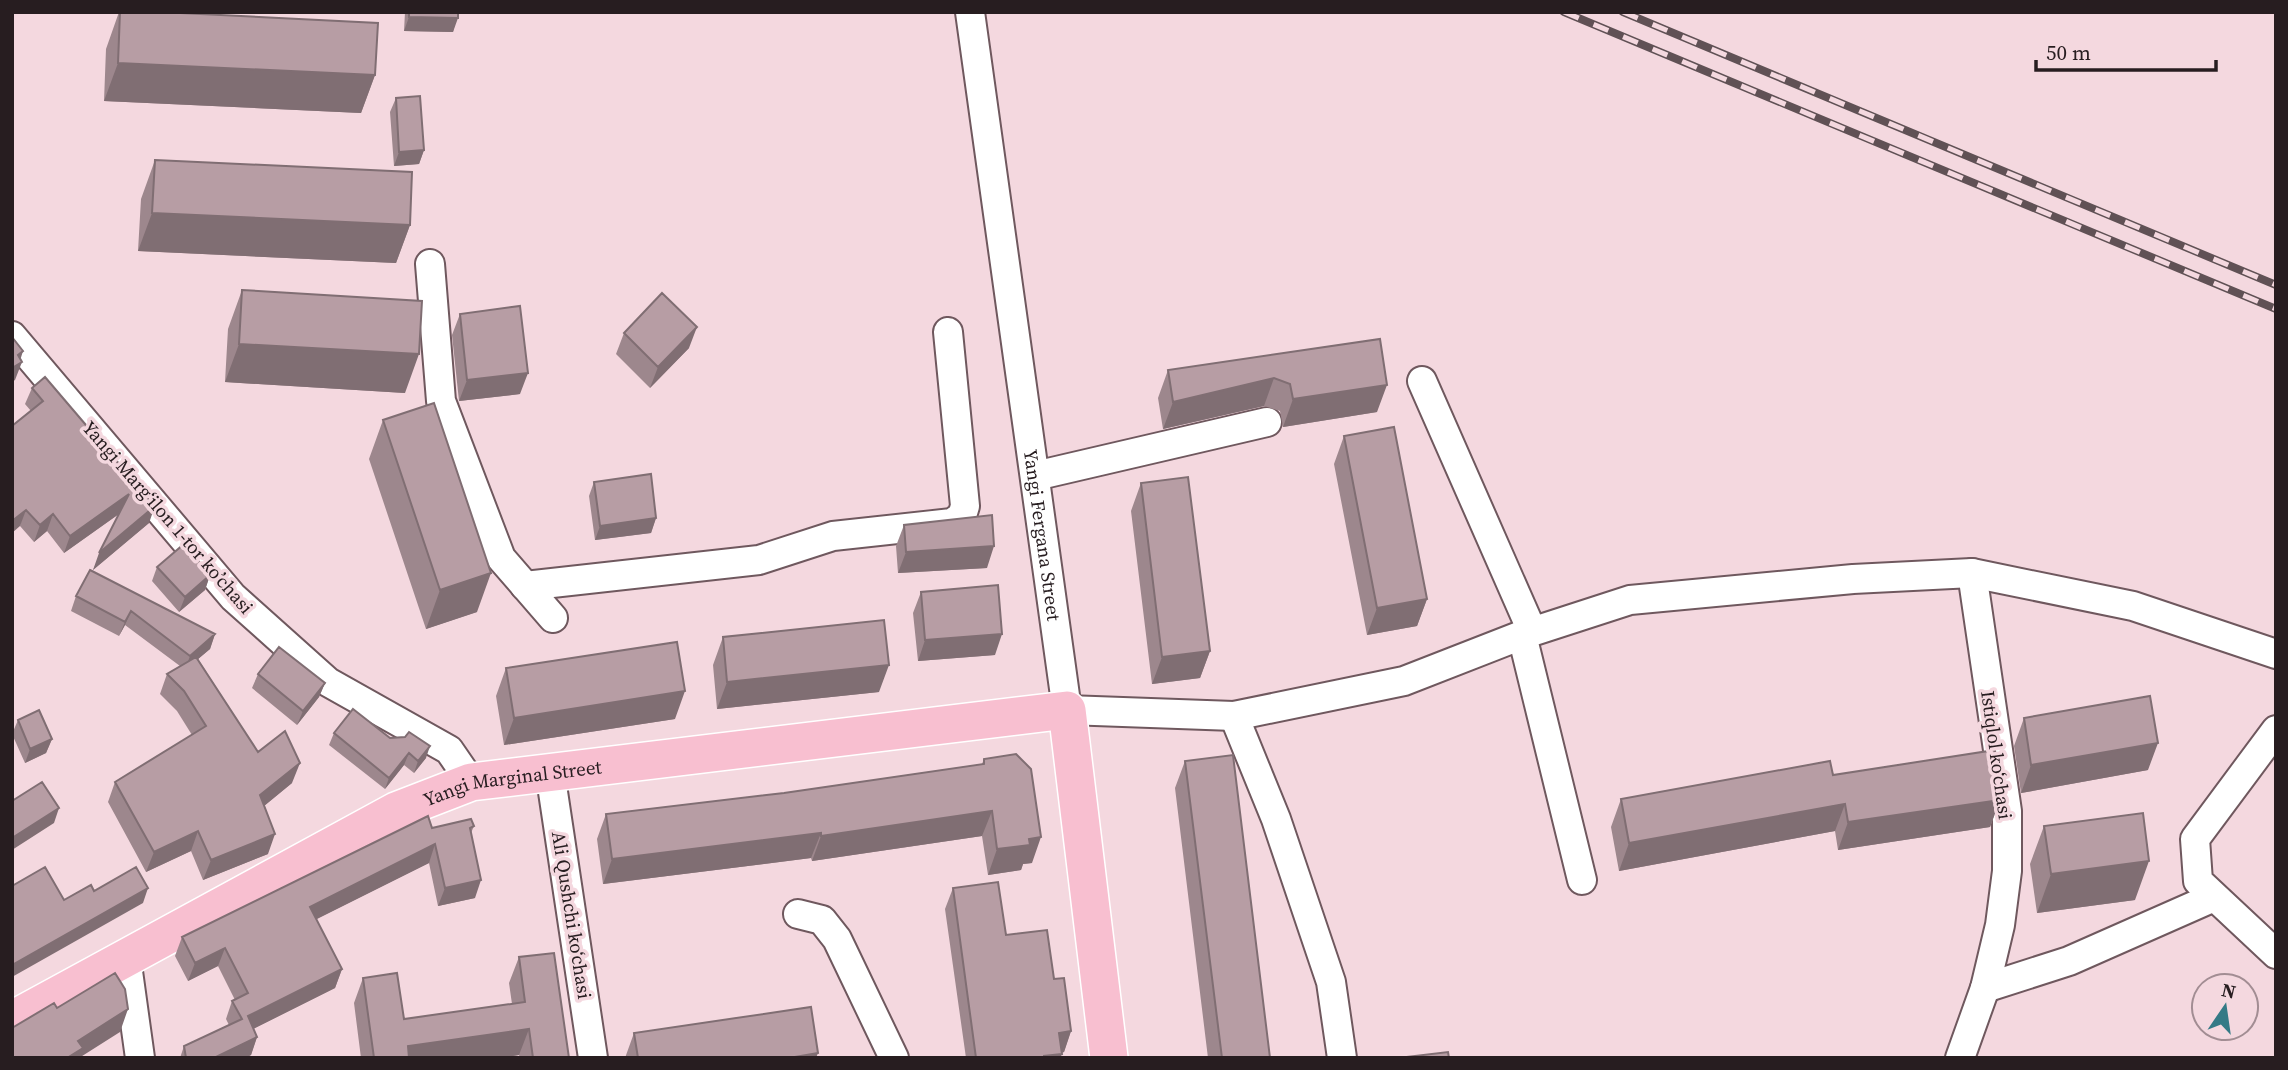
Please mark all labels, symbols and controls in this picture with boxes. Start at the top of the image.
scale bar [2036,28,2216,72]
text: 50 m [2046,38,2091,67]
street label: Yangi Margʻilon 1-tor koʼchasi [77,415,259,619]
street label: Yangi Fergana Street [1018,447,1068,623]
street label: Istiqlol koʻchasi [1975,689,2019,821]
street label: Yangi Marginal Street [419,753,604,812]
street label: Ali Qushchi koʻchasi [546,829,598,1001]
north arrow [2190,972,2260,1042]
text: N [2219,976,2239,1005]

